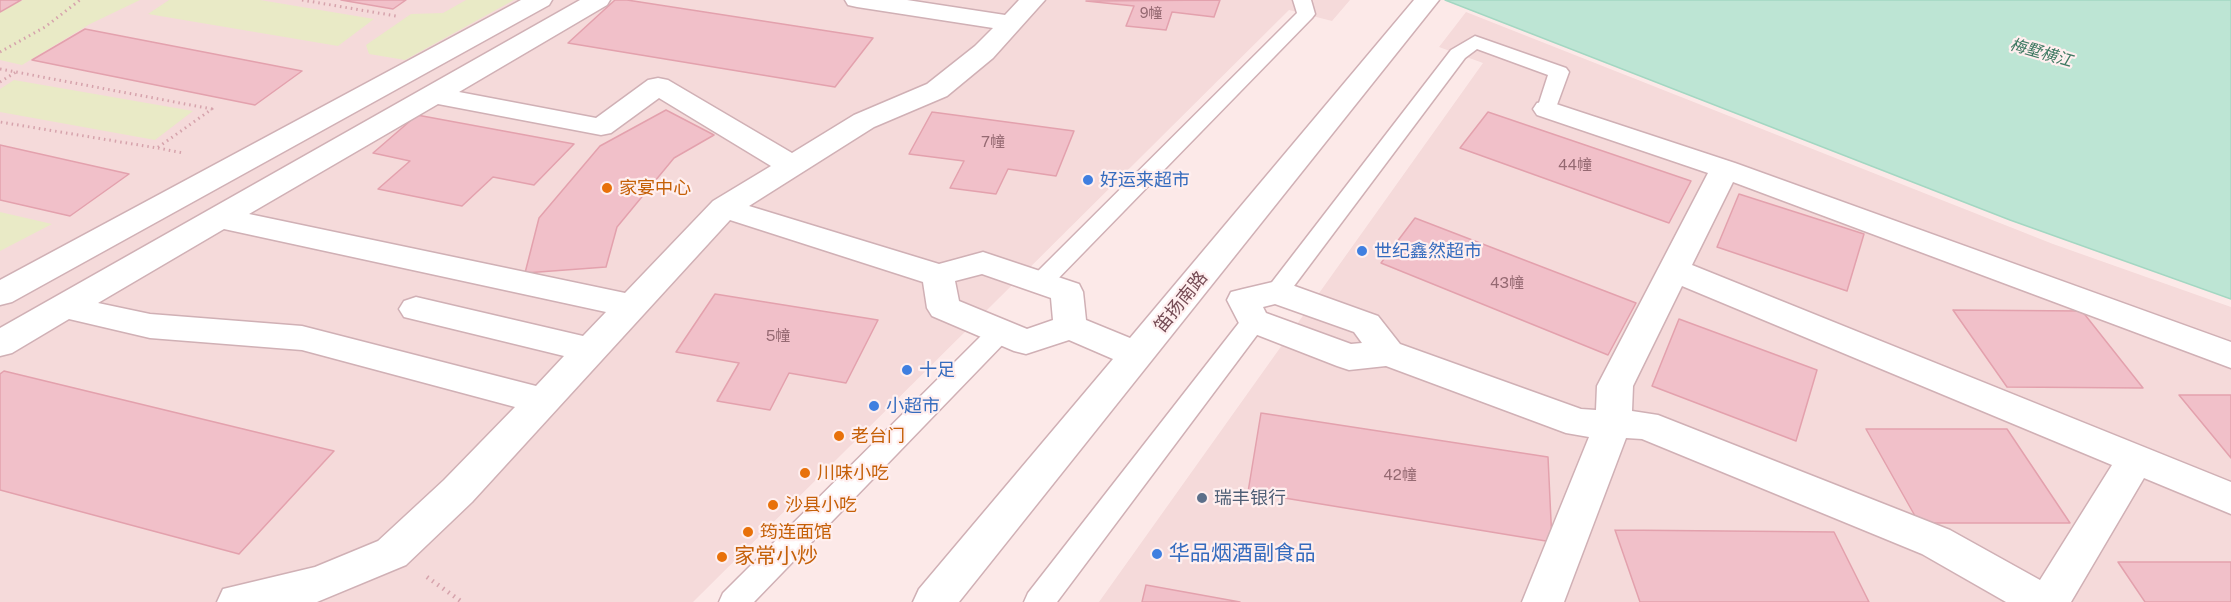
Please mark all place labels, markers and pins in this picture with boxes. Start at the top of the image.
place label: 好运来超市 [1100,169,1190,191]
marker: 好运来超市 [1081,173,1095,187]
place label: 家宴中心 [619,177,691,199]
marker: 家宴中心 [600,181,614,195]
place label: 世纪鑫然超市 [1374,240,1482,262]
marker: 世纪鑫然超市 [1355,244,1369,258]
place label: 十足 [919,359,955,381]
marker: 十足 [900,363,914,377]
place label: 小超市 [886,395,940,417]
marker: 小超市 [867,399,881,413]
place label: 老台门 [851,425,905,447]
marker: 老台门 [832,429,846,443]
place label: 川味小吃 [817,462,889,484]
marker: 川味小吃 [798,466,812,480]
place label: 瑞丰银行 [1214,487,1286,509]
marker: 瑞丰银行 [1195,491,1209,505]
place label: 沙县小吃 [785,494,857,516]
marker: 沙县小吃 [766,498,780,512]
place label: 筠连面馆 [760,521,832,543]
marker: 筠连面馆 [741,525,755,539]
place label: 华品烟酒副食品 [1169,541,1316,567]
place label: 家常小炒 [734,544,818,570]
marker: 华品烟酒副食品 [1150,547,1164,561]
marker: 家常小炒 [715,550,729,564]

